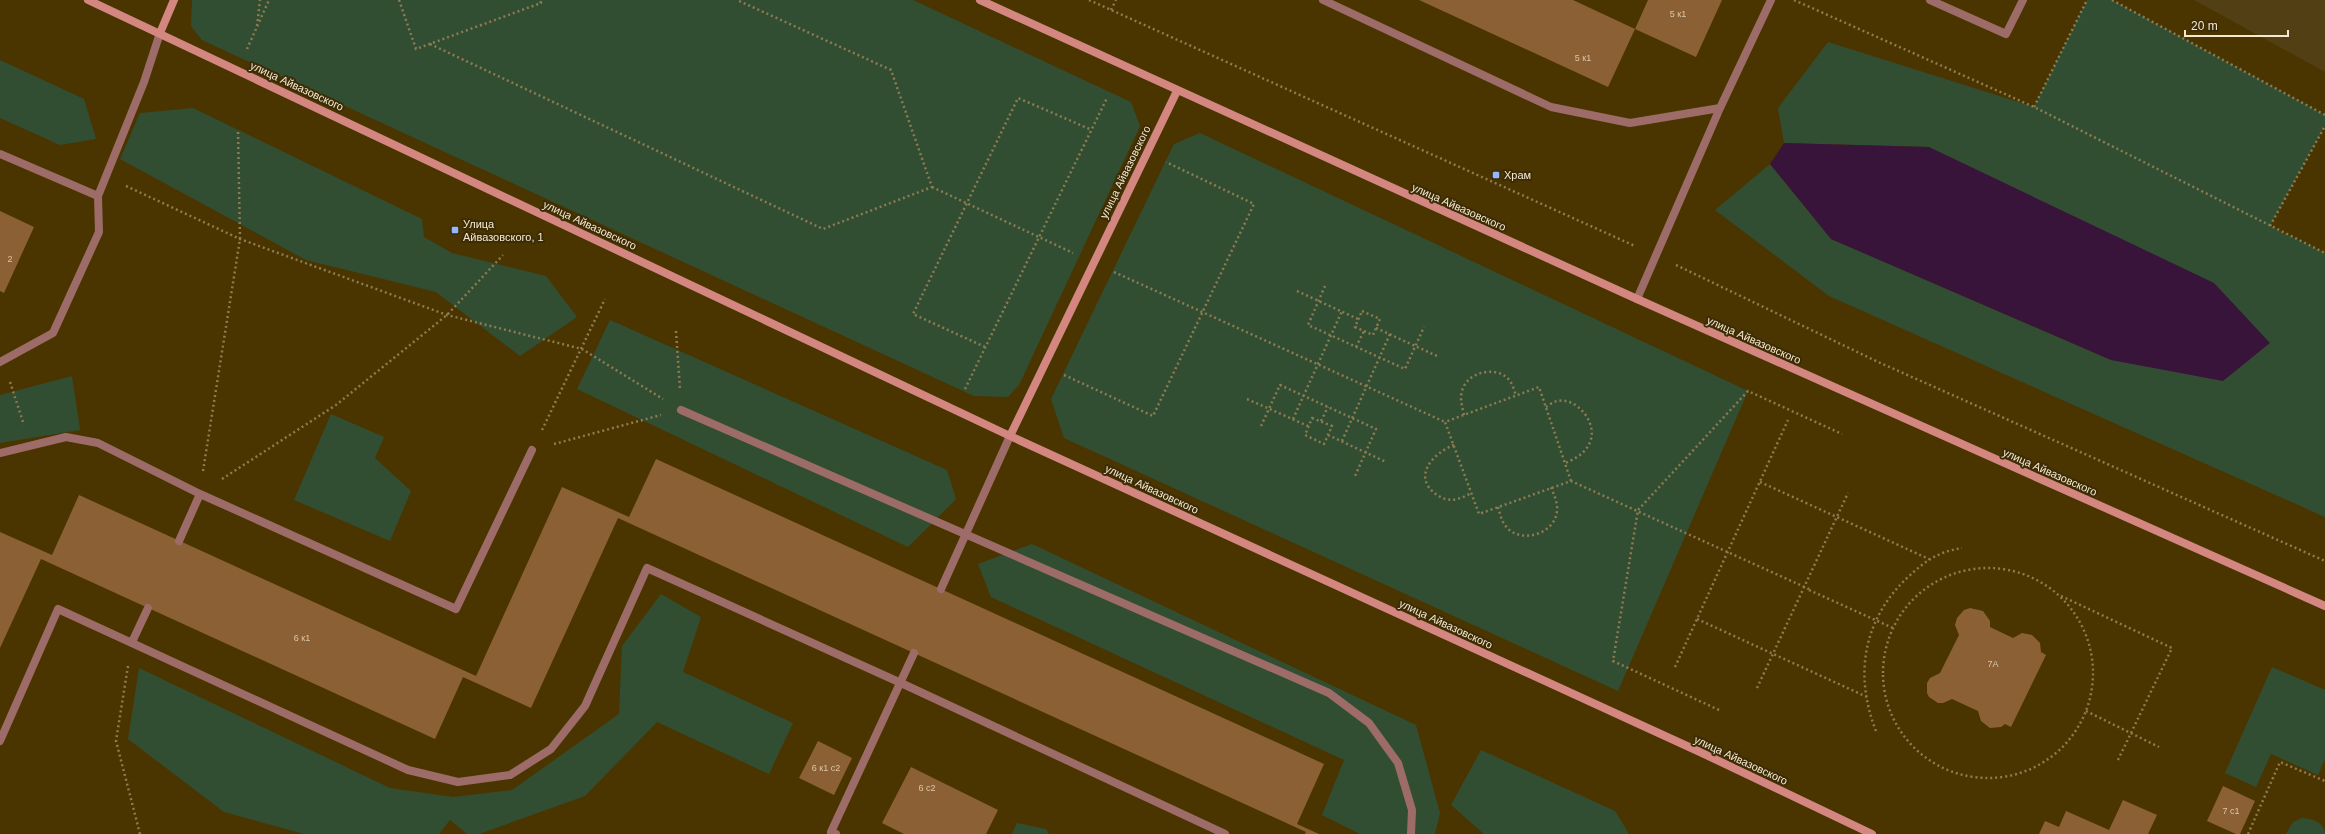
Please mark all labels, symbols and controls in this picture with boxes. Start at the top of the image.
house number: 5 к1 [1670,9,1686,19]
scale bar [2185,12,2288,38]
text: 20 m [2191,19,2218,33]
house number: 5 к1 [1575,53,1591,63]
street label: улица Айвазовского [248,59,346,113]
street label: улица Айвазовского [1097,124,1153,220]
place label: Храм [1504,169,1531,181]
marker: Храм [1491,170,1501,180]
street label: улица Айвазовского [1410,181,1508,233]
street label: улица Айвазовского [541,198,639,252]
place label: Улица Айвазовского, 1 [463,218,544,243]
marker: Улица Айвазовского, 1 [450,225,460,235]
house number: 2 [7,254,13,264]
street label: улица Айвазовского [1705,314,1803,366]
street label: улица Айвазовского [2001,446,2099,498]
street label: улица Айвазовского [1103,462,1201,516]
street label: улица Айвазовского [1397,597,1495,651]
house number: 6 к1 [294,633,310,643]
house number: 7А [1987,659,1999,669]
street label: улица Айвазовского [1692,733,1790,787]
house number: 6 к1 с2 [812,763,840,773]
house number: 6 с2 [918,783,936,793]
house number: 7 с1 [2222,806,2240,816]

